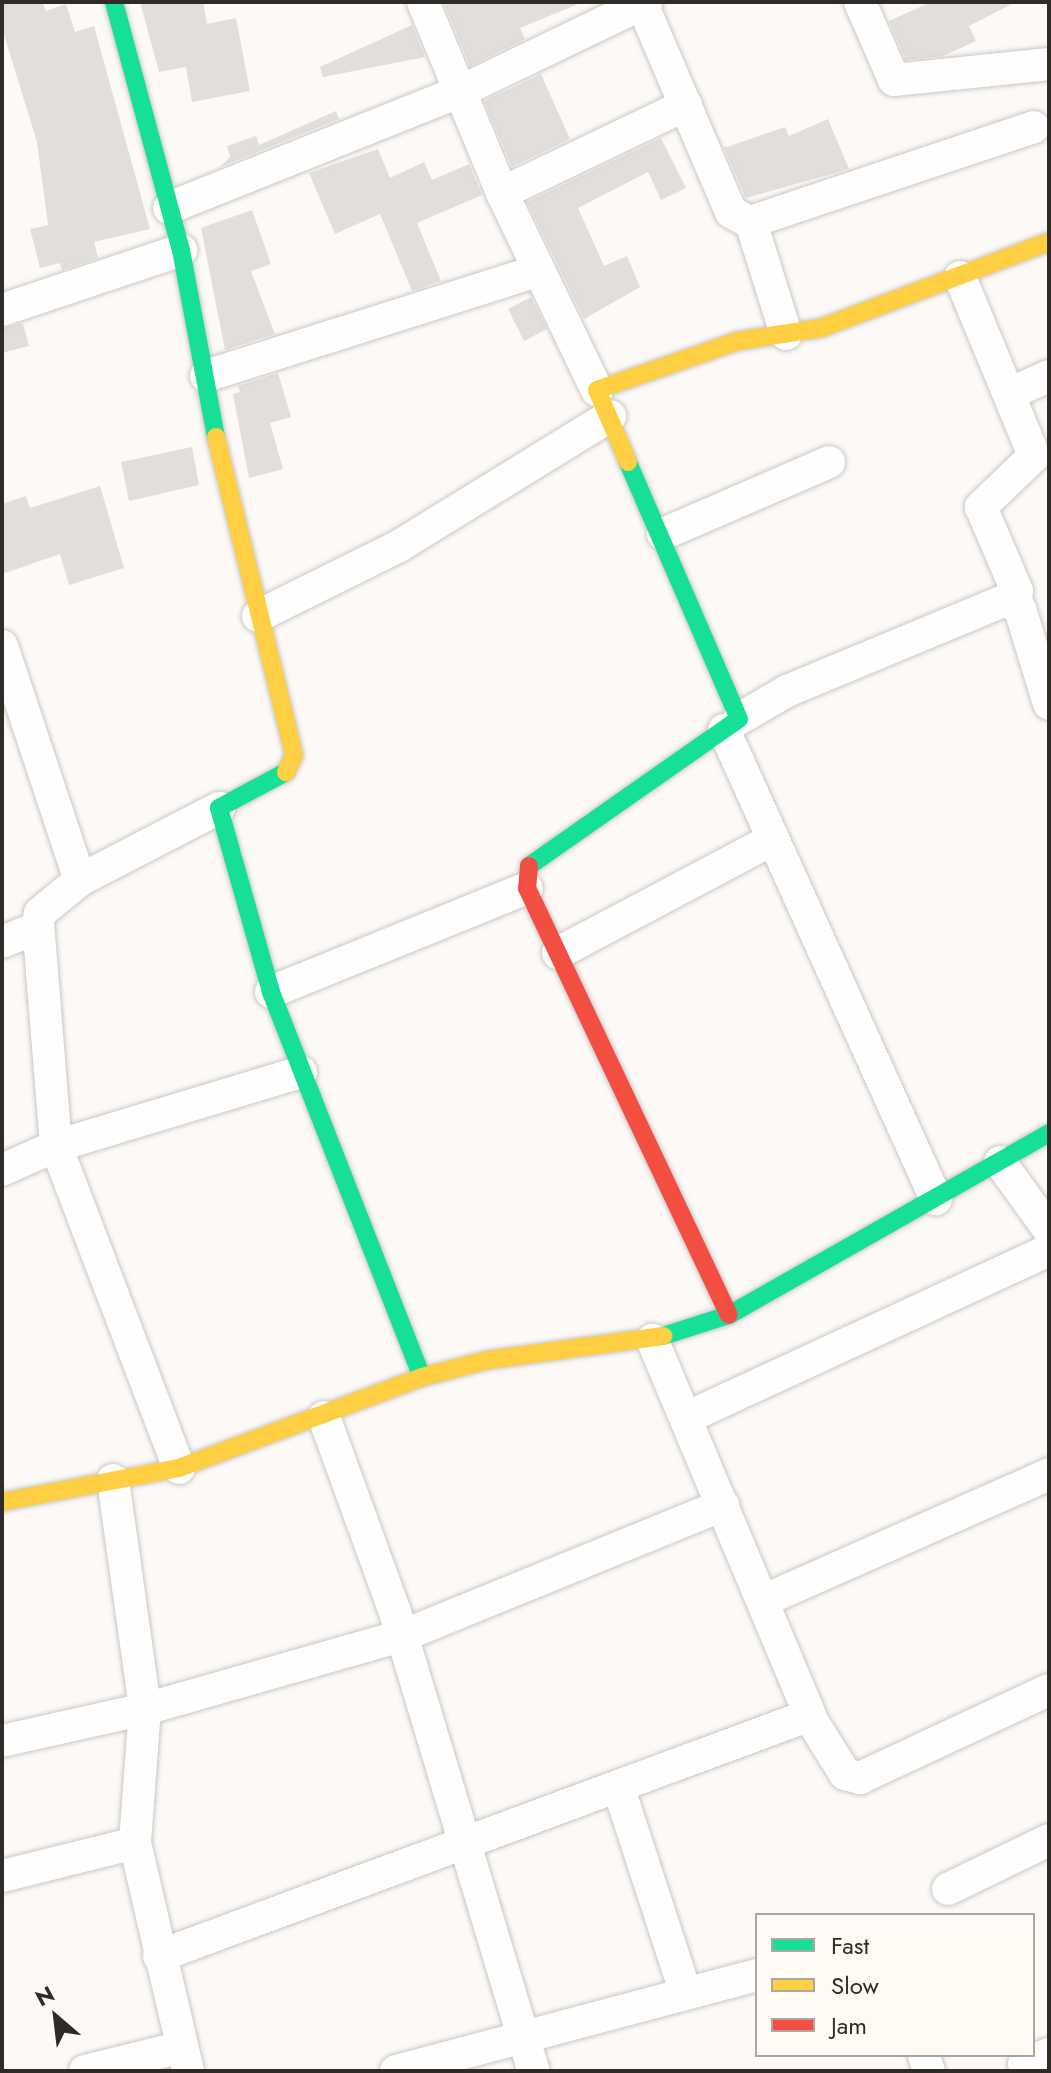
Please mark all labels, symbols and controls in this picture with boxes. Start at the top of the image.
legend [755,1913,1035,2057]
text: Fast [831,1928,869,1963]
text: Slow [831,1968,879,2003]
north arrow [16,1977,96,2057]
text: N [30,1978,60,2014]
text: Jam [831,2008,867,2043]

